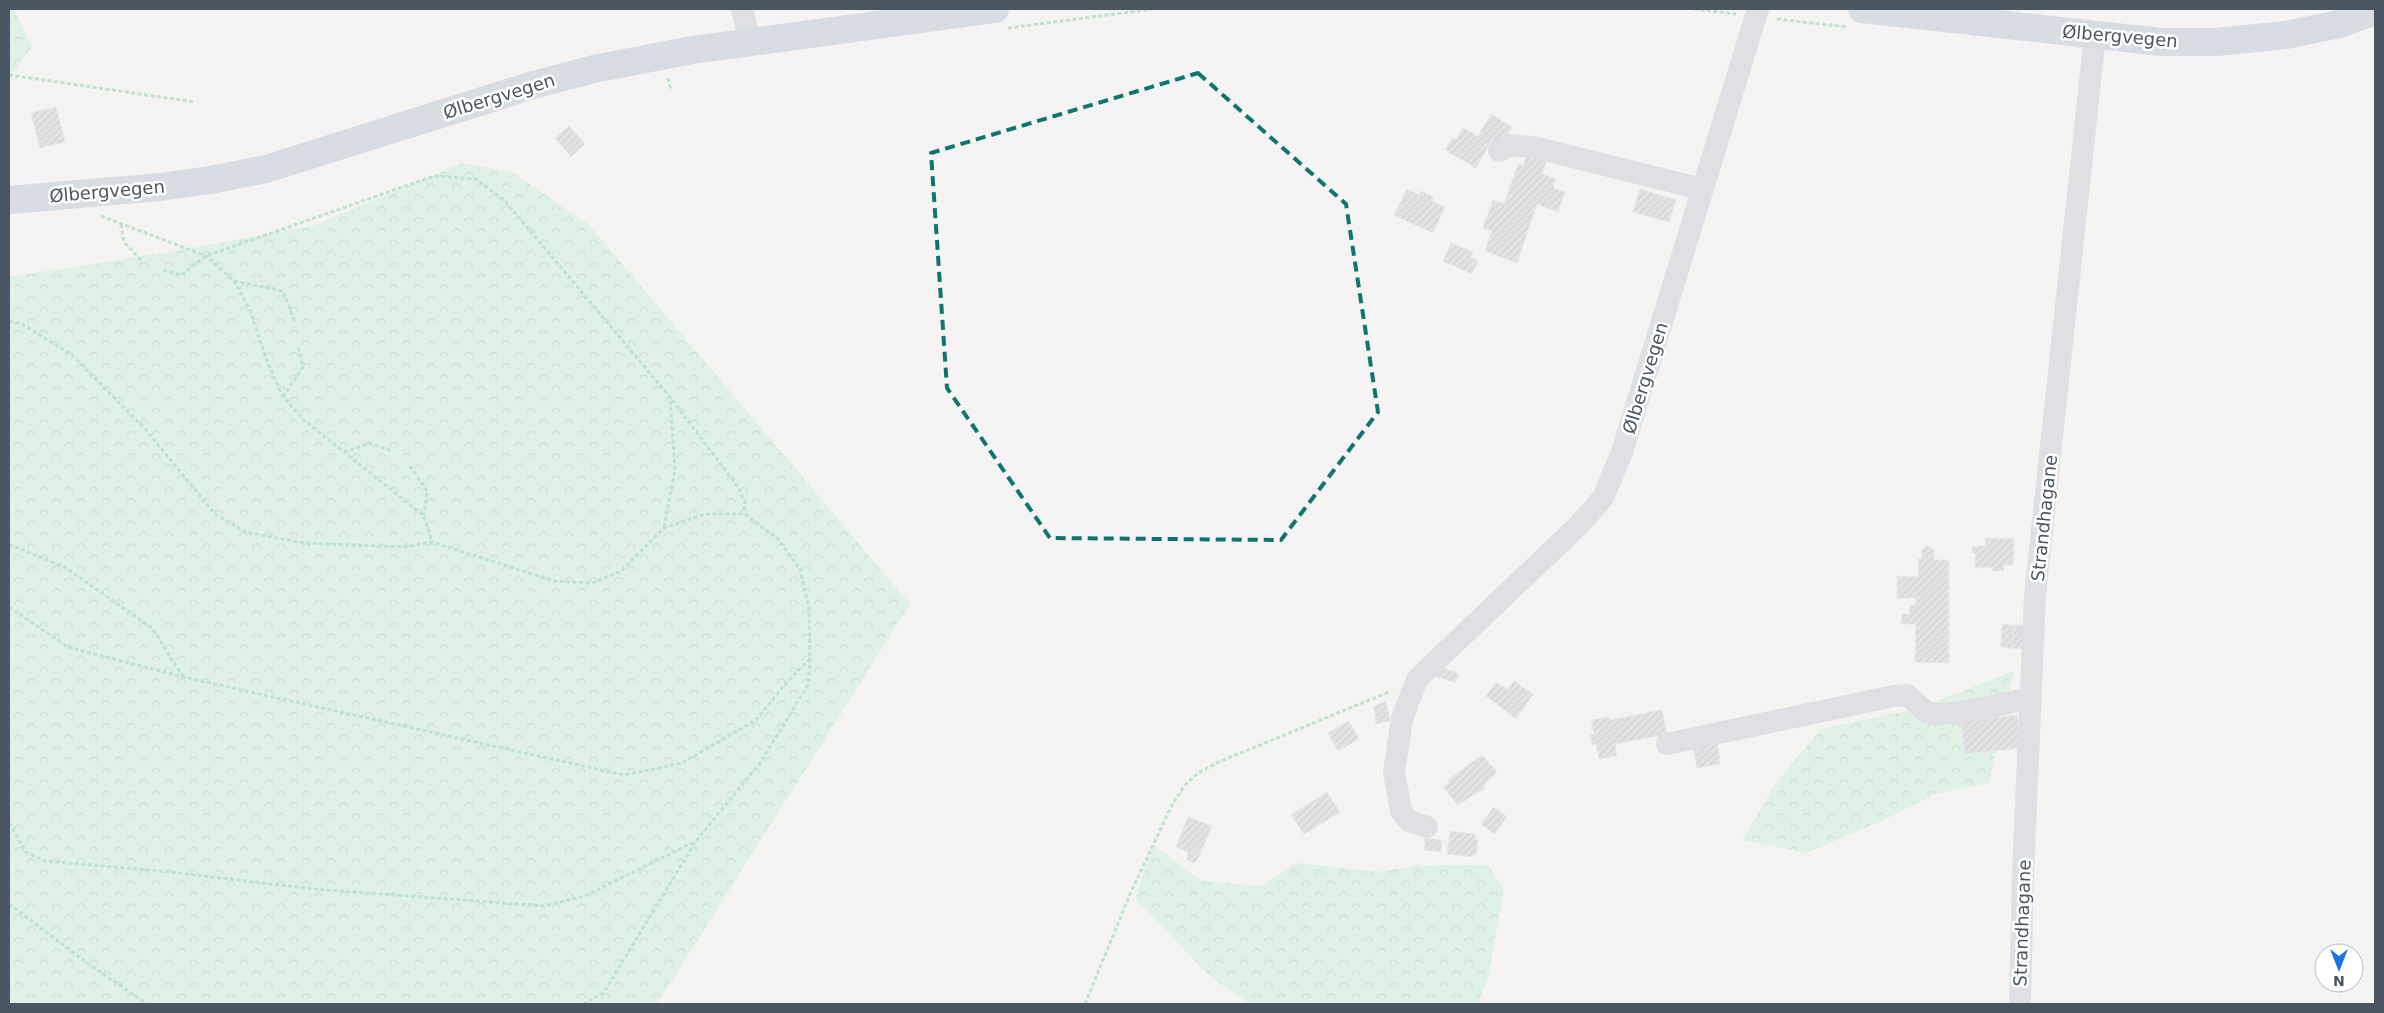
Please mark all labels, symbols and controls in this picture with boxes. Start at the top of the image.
street label: Ølbergvegen [2061,20,2179,52]
street label: Ølbergvegen [441,69,557,123]
street label: Ølbergvegen [48,175,166,207]
street label: Ølbergvegen [1618,320,1672,436]
street label: Strandhagane [2027,454,2061,582]
street label: Strandhagane [2009,859,2035,987]
north arrow [2314,943,2364,993]
text: N [2333,973,2345,989]

